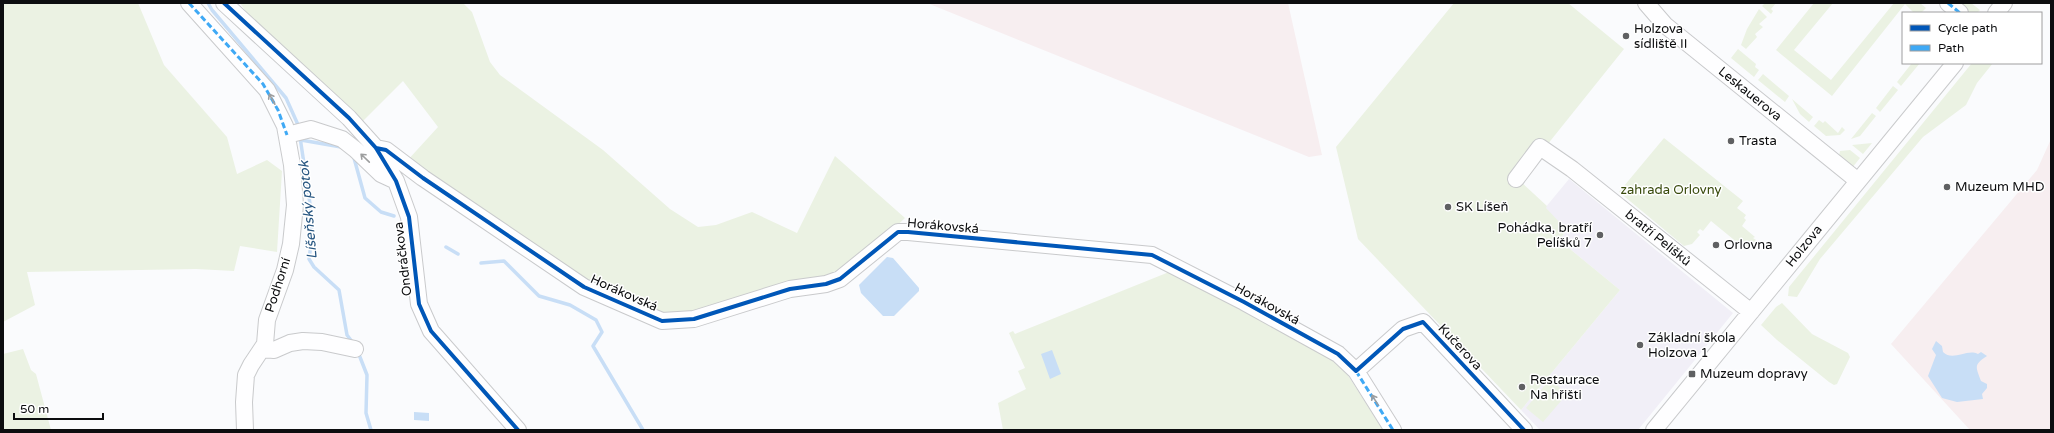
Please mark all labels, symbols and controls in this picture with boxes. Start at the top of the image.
legend [1902,12,2042,64]
place label: Holzova sídliště II [1634,21,1687,52]
text: Cycle path [1938,21,1997,35]
marker: Holzova sídliště II [1621,31,1631,41]
text: Path [1938,41,1964,55]
street label: Leskauerova [1715,63,1785,125]
one-way arrow [268,93,276,105]
place label: Trasta [1739,133,1777,149]
marker: Trasta [1726,136,1736,146]
one-way arrow [360,153,370,163]
water label: Líšeňský potok [295,159,321,260]
place label: Muzeum MHD [1955,179,2045,195]
park label: zahrada Orlovny [1620,182,1722,198]
marker: Muzeum MHD [1942,182,1952,192]
place label: SK Líšeň [1456,199,1508,215]
marker: SK Líšeň [1443,202,1453,212]
street label: bratří Pelíšků [1622,206,1694,270]
street label: Horákovská [906,215,980,237]
place label: Pohádka, bratří Pelíšků 7 [1498,220,1592,251]
street label: Ondráčkova [391,221,415,297]
street label: Holzova [1782,222,1826,270]
marker: Pohádka, bratří Pelíšků 7 [1595,230,1605,240]
place label: Orlovna [1724,237,1773,253]
marker: Orlovna [1711,240,1721,250]
street label: Podhorní [262,256,294,314]
street label: Horákovská [588,271,660,315]
street label: Horákovská [1232,280,1302,328]
street label: Kučerova [1435,320,1485,374]
place label: Základní škola Holzova 1 [1648,330,1736,361]
marker: Základní škola Holzova 1 [1635,340,1645,350]
place label: Muzeum dopravy [1700,366,1808,382]
marker: Muzeum dopravy [1687,369,1697,379]
place label: Restaurace Na hřišti [1530,372,1599,403]
marker: Restaurace Na hřišti [1517,382,1527,392]
one-way arrow [1370,394,1378,406]
scale bar [14,395,103,421]
text: 50 m [20,402,49,416]

